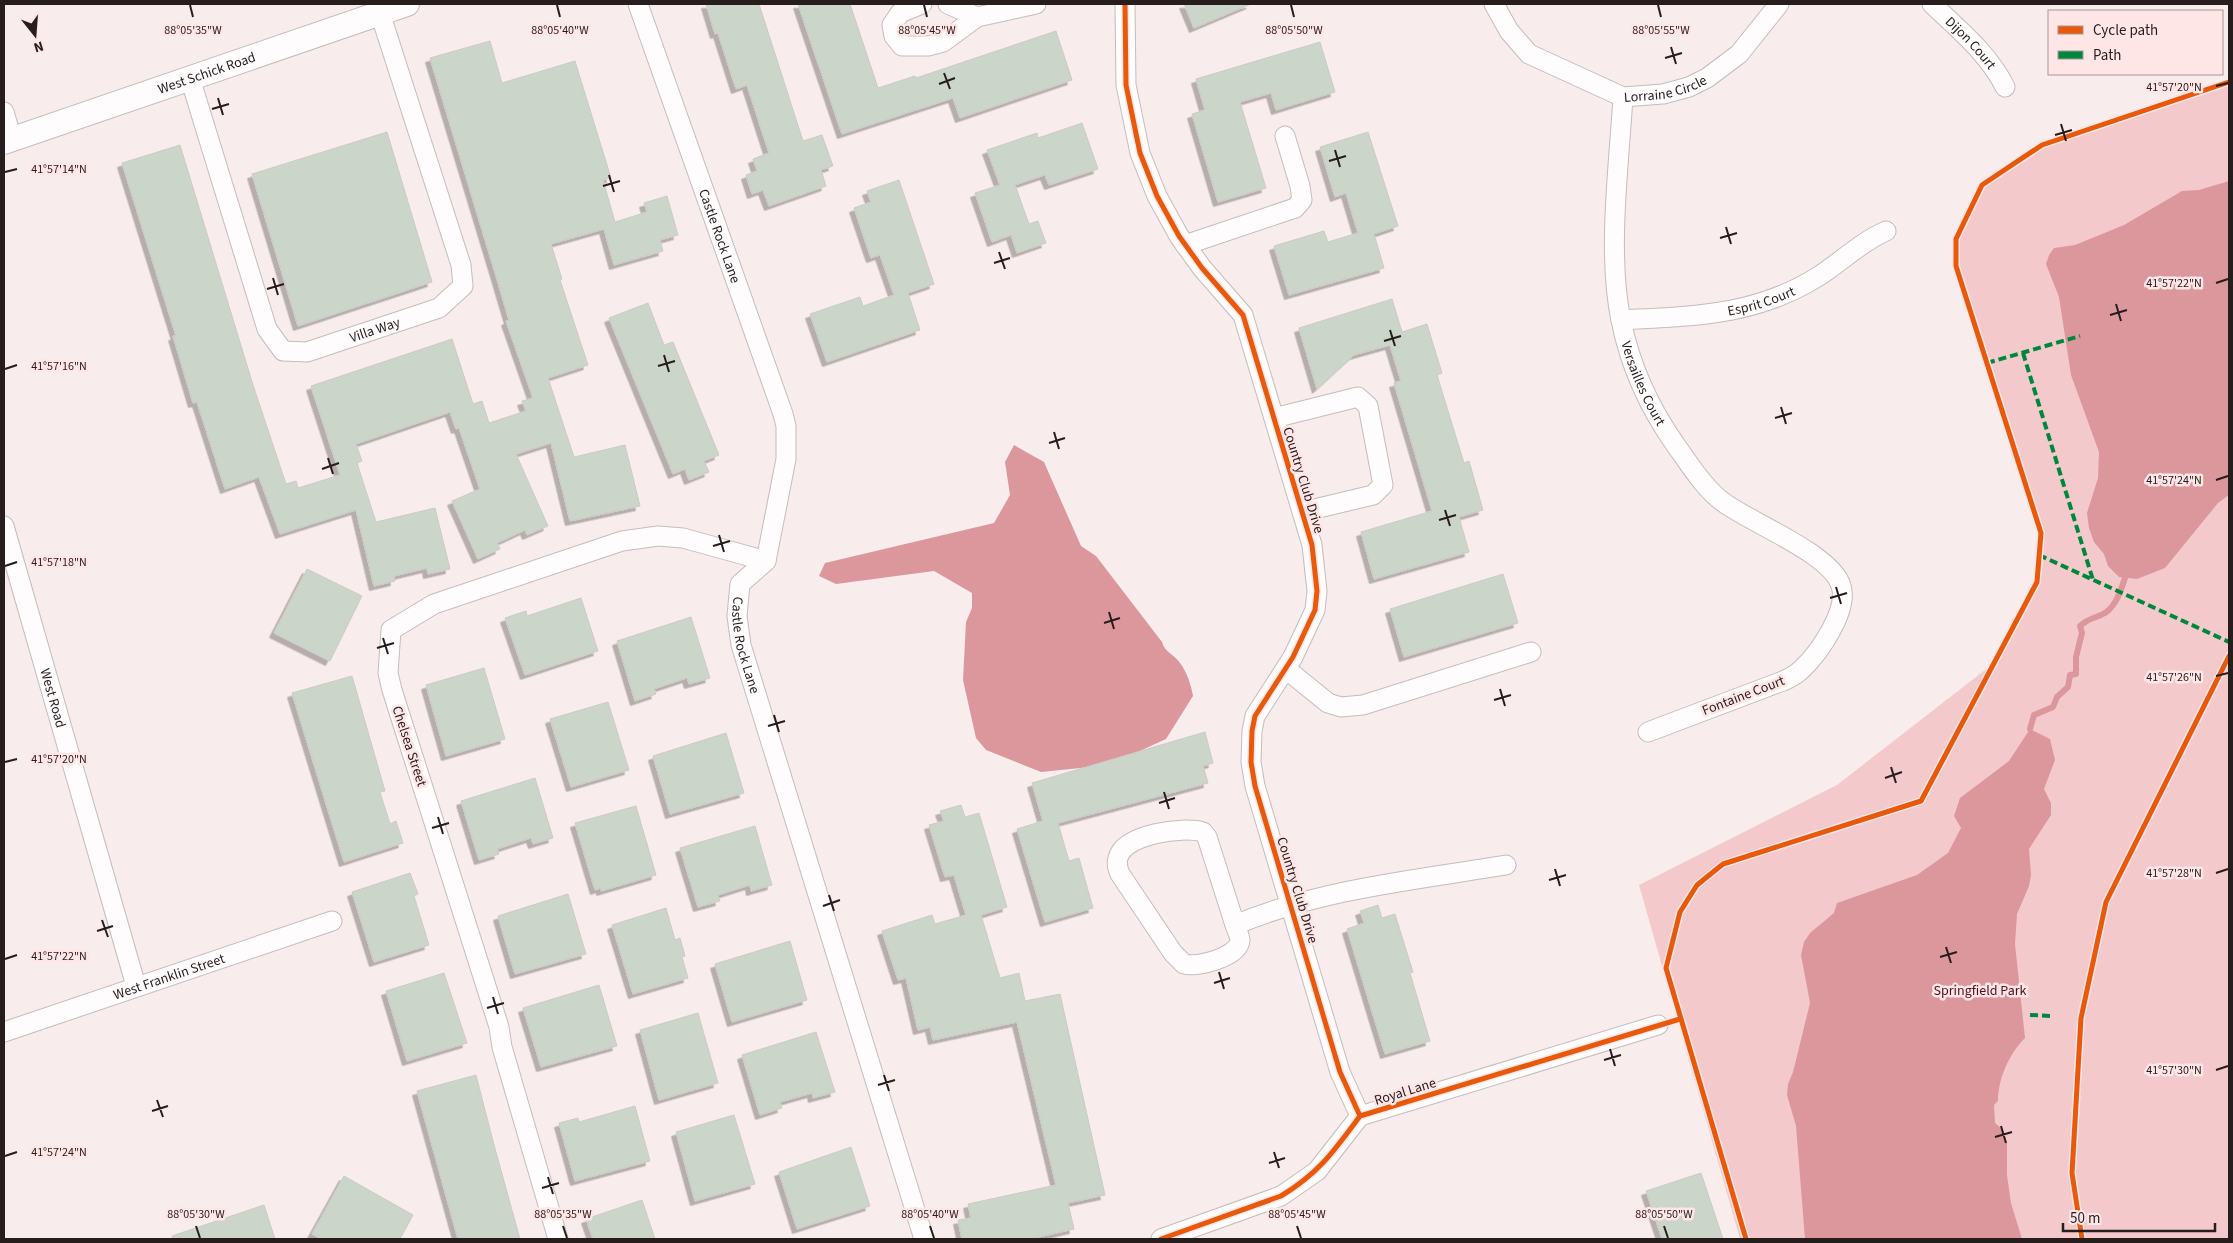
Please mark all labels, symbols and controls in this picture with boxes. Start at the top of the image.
north arrow [10,10,60,60]
legend [2048,10,2223,75]
street label: Dijon Court [1940,12,2001,74]
text: Cycle path [2093,20,2158,41]
text: 88°05'35"W [164,22,222,39]
text: 88°05'40"W [531,22,589,39]
text: 88°05'45"W [898,22,956,39]
text: 88°05'50"W [1265,22,1323,39]
text: 88°05'55"W [1632,22,1690,39]
text: N [31,36,46,57]
text: Path [2093,45,2121,66]
street label: West Schick Road [155,48,258,100]
street label: Lorraine Circle [1623,71,1711,108]
text: 41°57'20"N [2146,79,2202,96]
text: 41°57'14"N [31,161,87,178]
street label: Castle Rock Lane [693,186,745,286]
text: 41°57'22"N [2146,275,2202,292]
street label: Esprit Court [1726,282,1799,322]
street label: Villa Way [347,313,403,348]
street label: Versailles Court [1615,339,1670,430]
text: 41°57'16"N [31,358,87,375]
street label: Country Club Drive [1277,425,1329,536]
text: 41°57'24"N [2146,472,2202,489]
text: 41°57'18"N [31,554,87,571]
street label: Castle Rock Lane [726,596,764,696]
street label: West Road [34,666,70,730]
text: 41°57'26"N [2146,669,2202,686]
street label: Fontaine Court [1699,671,1788,721]
street label: Chelsea Street [387,703,432,789]
text: 41°57'20"N [31,751,87,768]
street label: Country Club Drive [1271,835,1323,946]
text: 41°57'28"N [2146,865,2202,882]
text: 41°57'22"N [31,948,87,965]
street label: West Franklin Street [111,949,228,1005]
park label: Springfield Park [1933,981,2027,1001]
text: 41°57'30"N [2146,1062,2202,1079]
street label: Royal Lane [1372,1073,1439,1111]
text: 41°57'24"N [31,1144,87,1161]
scale bar [2063,1200,2216,1232]
text: 88°05'30"W [167,1206,225,1223]
text: 88°05'35"W [534,1206,592,1223]
text: 88°05'40"W [901,1206,959,1223]
text: 88°05'45"W [1268,1206,1326,1223]
text: 88°05'50"W [1635,1206,1693,1223]
text: 50 m [2070,1208,2100,1229]

